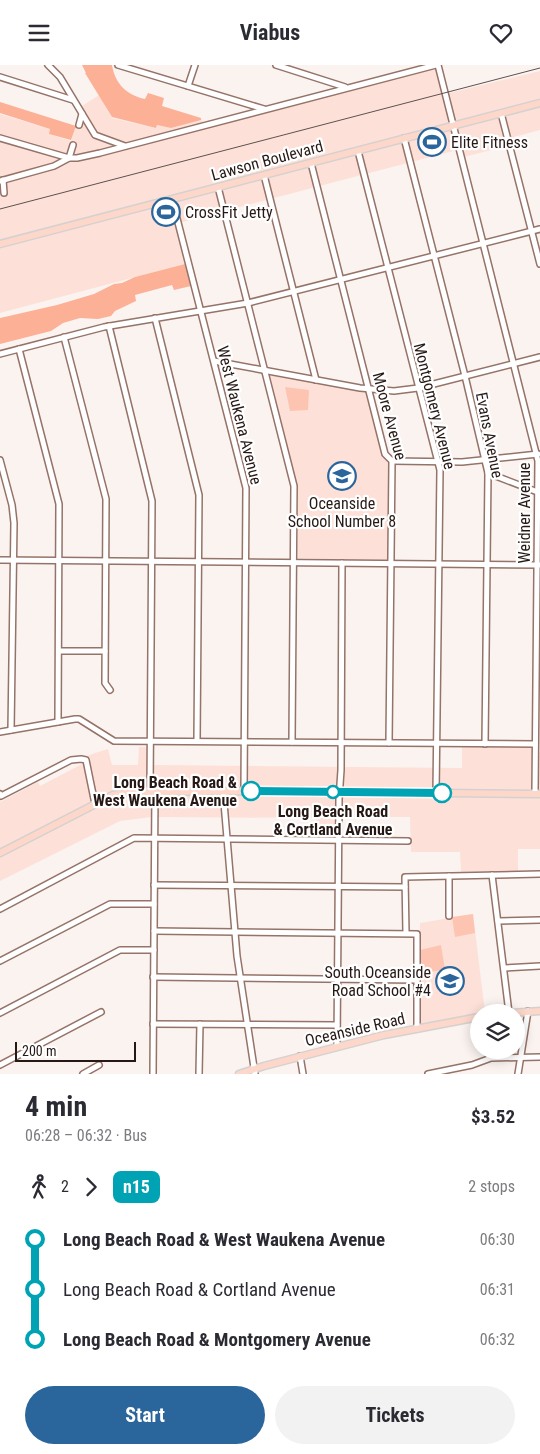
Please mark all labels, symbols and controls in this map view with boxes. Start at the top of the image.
icon: menu [25,19,53,47]
icon: heart [487,19,515,47]
text: Viabus [240,20,300,45]
sports icon: Elite Fitness [417,127,447,157]
place label: Elite Fitness [451,133,528,152]
street label: Lawson Boulevard [209,136,325,185]
sports icon: CrossFit Jetty [151,197,181,227]
place label: CrossFit Jetty [185,203,273,222]
street label: Montgomery Avenue [410,341,459,471]
street label: West Waukena Avenue [213,344,266,486]
street label: Moore Avenue [369,370,410,462]
street label: Evans Avenue [472,391,507,480]
school or university icon: Oceanside School Number 8 [327,461,357,491]
street label: Weidner Avenue [515,463,534,563]
place label: Oceanside School Number 8 [288,494,396,531]
place label: Long Beach Road & West Waukena Avenue [93,773,237,810]
marker: Long Beach Road & West Waukena Avenue [241,781,261,801]
unlabelled marker [432,783,452,803]
marker: Long Beach Road & Cortland Avenue [326,785,340,799]
place label: Long Beach Road & Cortland Avenue [274,802,393,839]
place label: South Oceanside Road School #4 [324,963,431,1000]
school or university icon: South Oceanside Road School #4 [435,966,465,996]
map controls [470,1004,525,1059]
button: layers [470,1004,525,1059]
street label: Oceanside Road [303,1009,407,1050]
scale bar [15,1039,136,1062]
text: 200 m [22,1043,57,1059]
text: 4 min [25,1090,87,1123]
text: $3.52 [471,1105,515,1128]
text: 06:28 – 06:32 · Bus [25,1126,147,1145]
icon: walk [25,1173,53,1201]
icon: forward [77,1173,105,1201]
text: n15 [123,1176,150,1197]
text: 2 [61,1177,69,1196]
text: 2 stops [468,1177,515,1196]
text: Long Beach Road & West Waukena Avenue [63,1228,385,1251]
text: 06:30 [480,1230,515,1249]
text: Long Beach Road & Cortland Avenue [63,1278,336,1301]
text: 06:31 [480,1280,515,1299]
text: Long Beach Road & Montgomery Avenue [63,1328,371,1351]
text: 06:32 [480,1330,515,1349]
button: Start [25,1386,265,1444]
button: Tickets [275,1386,515,1444]

